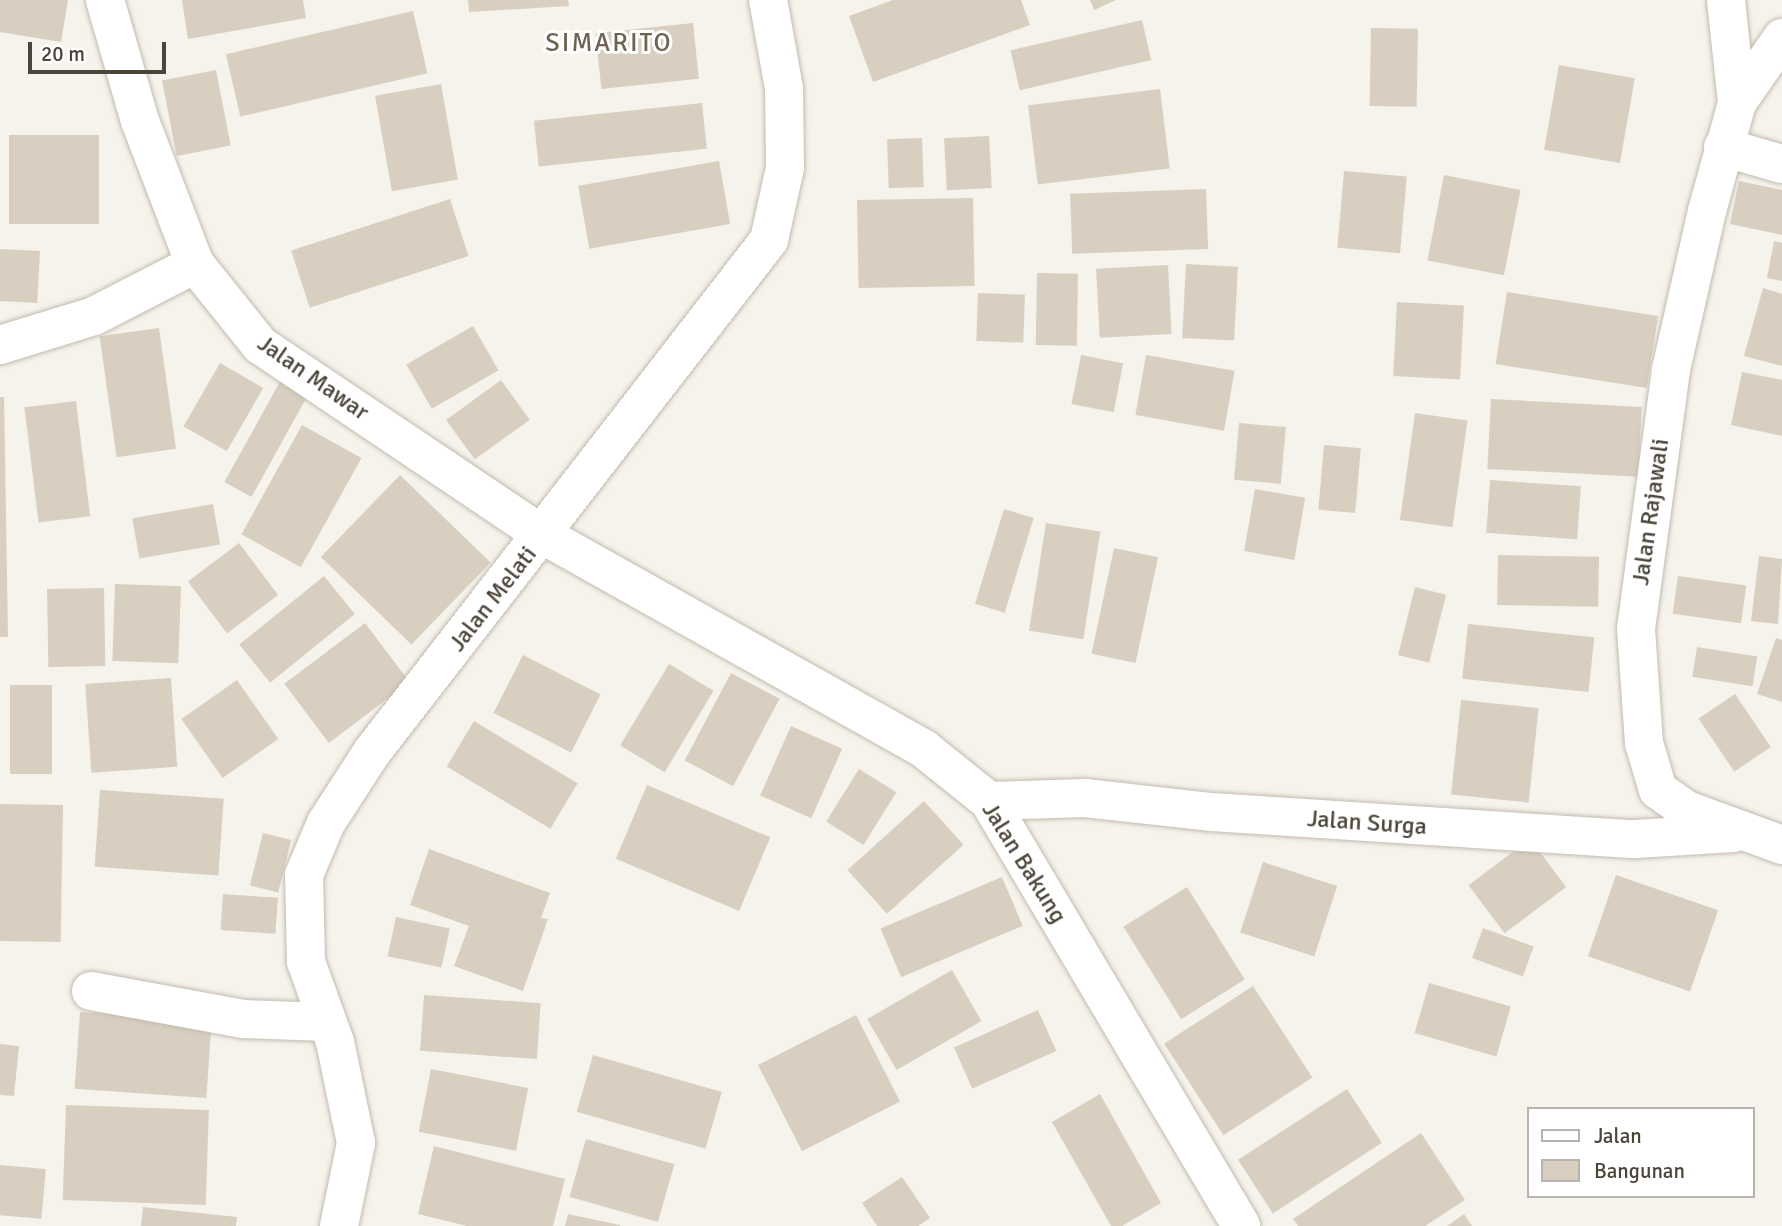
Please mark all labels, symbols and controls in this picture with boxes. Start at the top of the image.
scale bar [32,28,170,72]
district label: SIMARITO [546,28,672,60]
text: 20 m [41,41,85,67]
street label: Jalan Mawar [252,329,374,427]
street label: Jalan Rajawali [1626,437,1676,587]
street label: Jalan Melati [443,541,543,657]
street label: Jalan Bakung [975,797,1073,929]
street label: Jalan Surga [1306,804,1428,842]
legend [1526,1107,1754,1198]
text: Jalan [1594,1123,1642,1149]
text: Bangunan [1594,1158,1685,1184]

